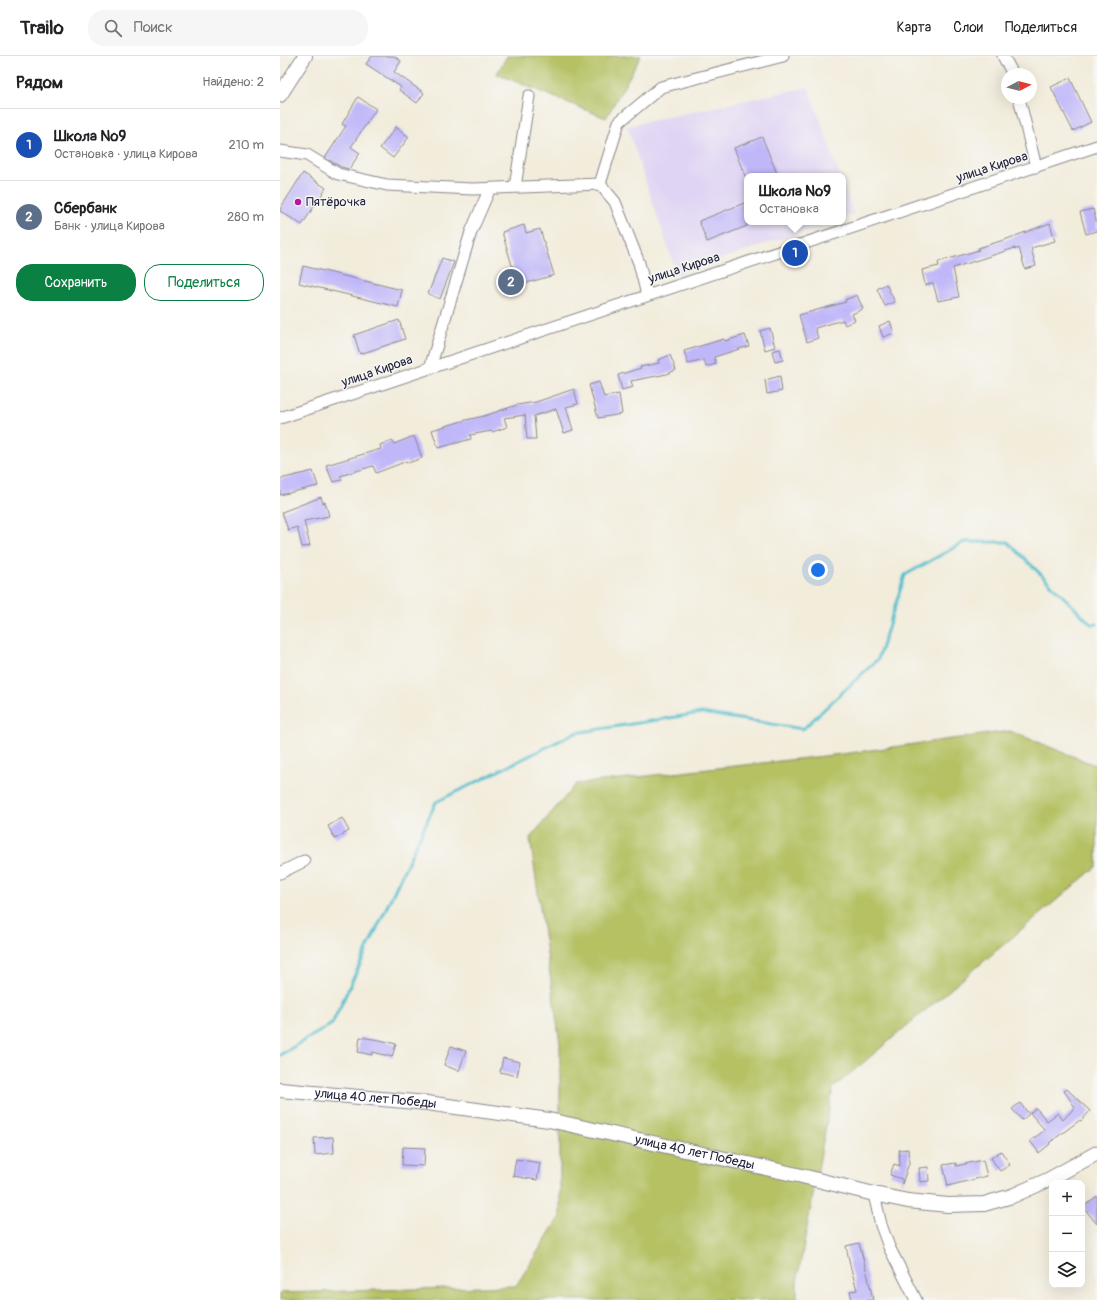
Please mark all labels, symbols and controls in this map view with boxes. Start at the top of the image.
search box [88,10,368,46]
text: Trailo [20,16,64,40]
icon: search [102,17,124,39]
text: Поиск [134,18,173,37]
text: Карта [897,19,931,36]
text: Слои [953,19,983,36]
text: Поделиться [1005,19,1077,36]
north arrow [1001,68,1037,104]
text: Рядом [16,72,63,93]
text: Найдено: 2 [202,74,264,90]
text: Школа №9 [54,127,126,146]
text: 1 [26,137,32,153]
text: 210 m [228,137,264,153]
text: Остановка · улица Кирова [54,146,198,162]
street label: улица Кирова [953,148,1030,186]
popup [744,173,846,225]
text: Школа №9 [759,182,831,201]
place label: Пятёрочка [306,194,366,210]
marker: Пятёрочка [293,197,303,207]
text: Сбербанк [54,199,117,218]
text: Остановка [759,201,819,217]
text: 2 [25,209,33,225]
text: 280 m [227,209,264,225]
text: Банк · улица Кирова [54,218,165,234]
pin: 1 [782,238,808,268]
street label: улица Кирова [645,249,722,287]
button: Сохранить [16,264,136,301]
button: Поделиться [144,264,264,301]
pin: 2 [498,267,524,297]
street label: улица Кирова [338,351,415,391]
your location [808,560,828,580]
street label: улица 40 лет Победы [313,1085,437,1112]
street label: улица 40 лет Победы [632,1131,756,1173]
map controls [1049,1180,1085,1288]
button: + [1049,1180,1085,1216]
button: − [1049,1216,1085,1252]
button: layers [1049,1252,1085,1288]

